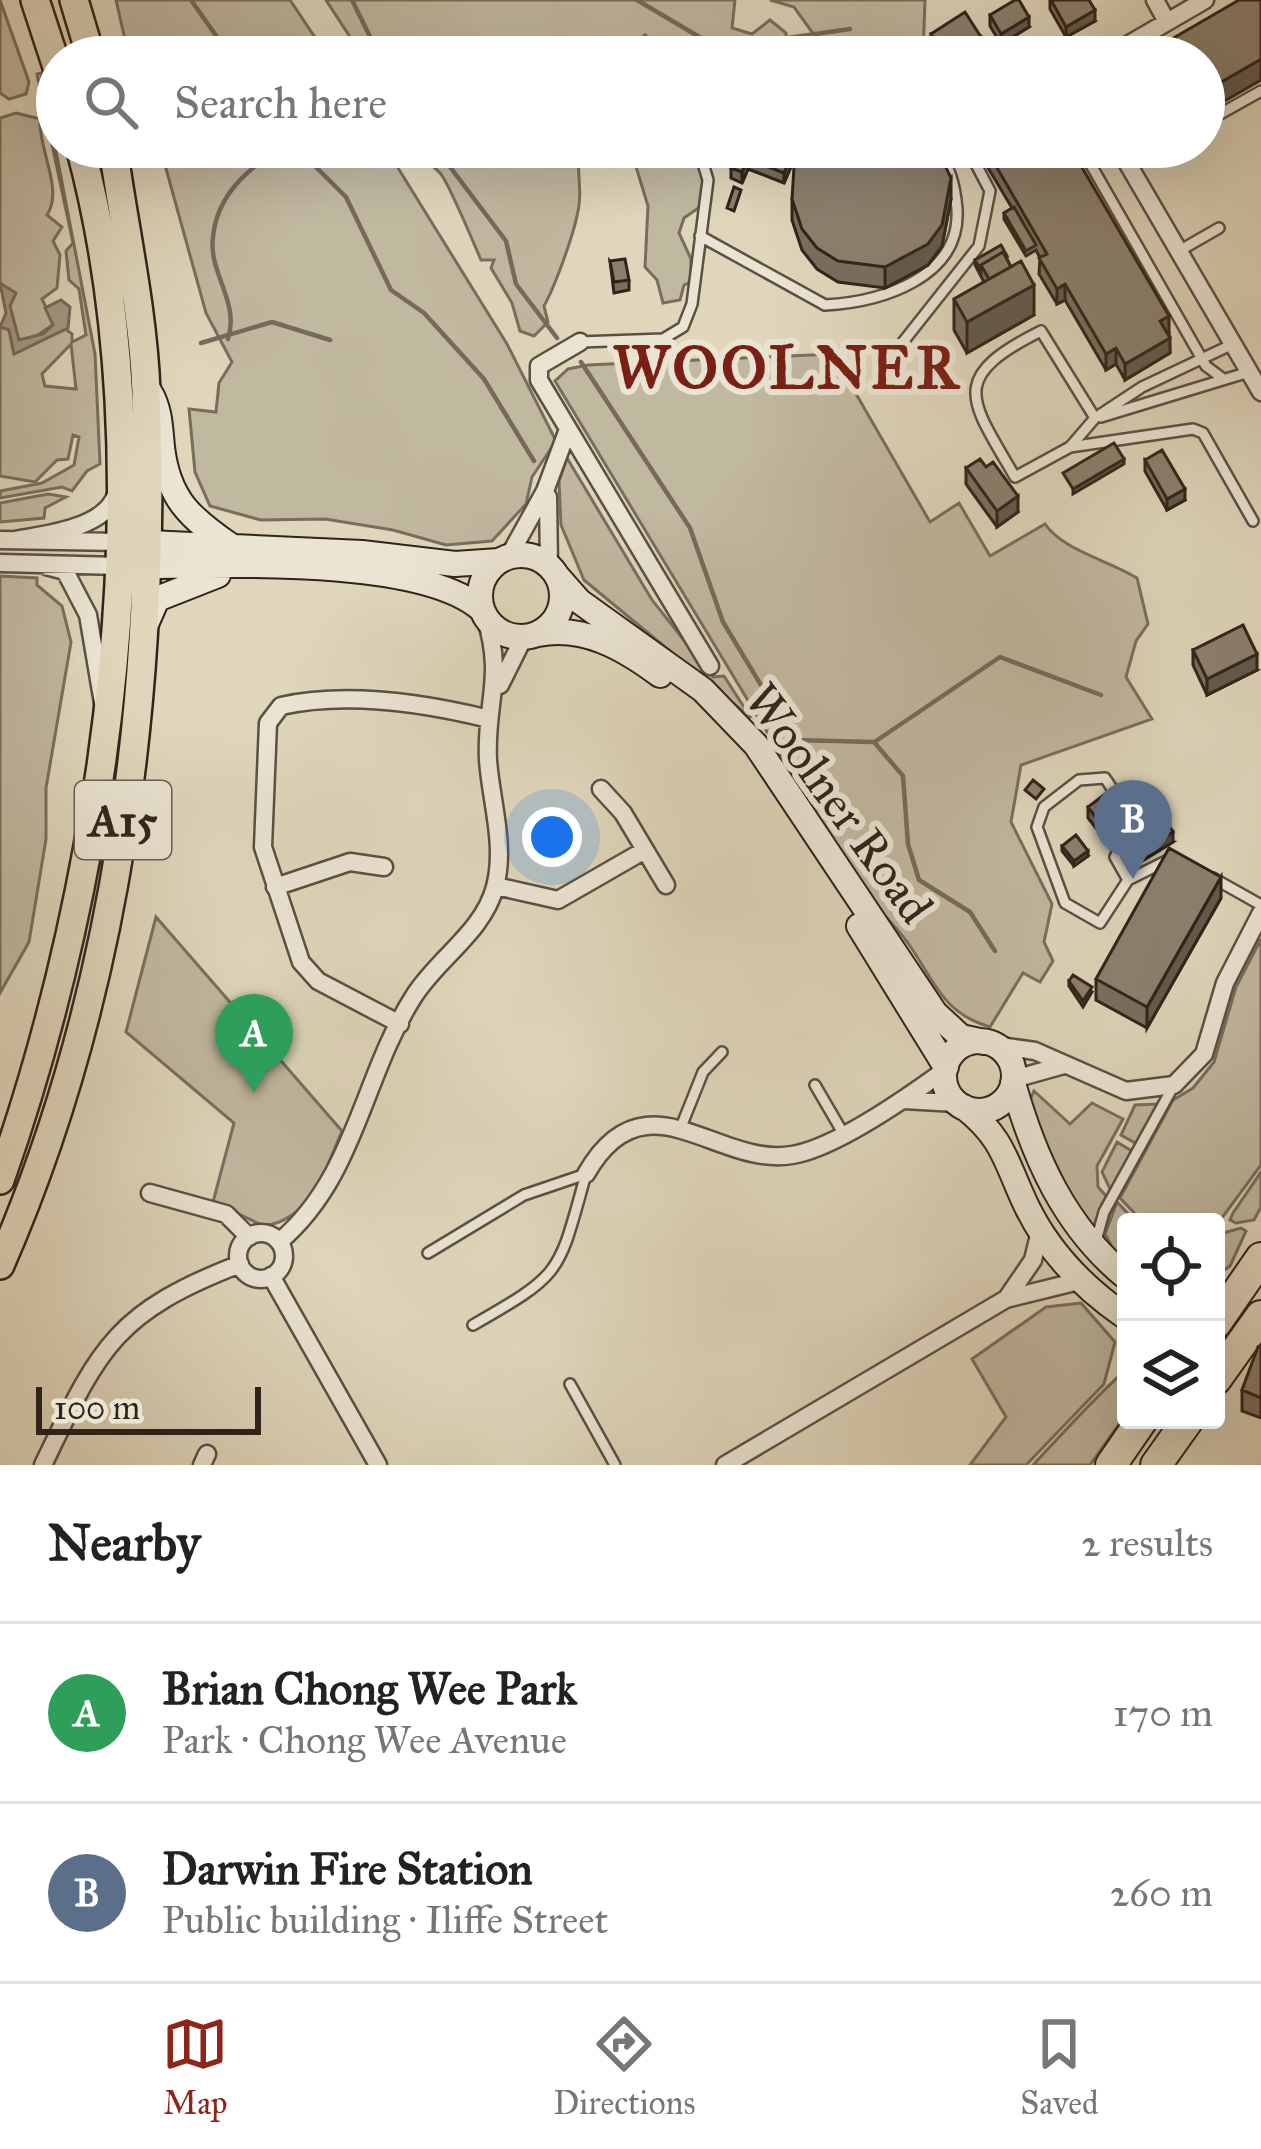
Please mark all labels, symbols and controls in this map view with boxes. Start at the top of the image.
search box [36,36,1225,168]
icon: search [78,69,144,135]
text: Search here [174,75,387,130]
district label: WOOLNER [613,331,961,404]
street label: Woolner Road [732,672,946,934]
pin: B [1094,780,1172,879]
road number: A15 [75,781,171,859]
your location [522,807,582,867]
pin: A [215,994,293,1093]
map controls [1117,1213,1225,1429]
button: locate [1117,1213,1225,1321]
button: layers [1117,1321,1225,1429]
scale bar [36,1381,261,1434]
text: 100 m [54,1388,140,1428]
text: Nearby [48,1512,200,1574]
text: 2 results [1081,1519,1213,1567]
text: Brian Chong Wee Park [162,1661,577,1716]
text: A [74,1689,100,1737]
text: 170 m [1113,1689,1213,1737]
text: Park · Chong Wee Avenue [162,1716,567,1764]
text: Darwin Fire Station [162,1841,533,1896]
text: B [74,1869,100,1917]
text: 260 m [1110,1869,1213,1917]
text: Public building · Iliffe Street [162,1896,608,1944]
tab: Map [162,2011,228,2123]
tab: Directions [553,2011,695,2123]
tab: Saved [1020,2011,1099,2123]

